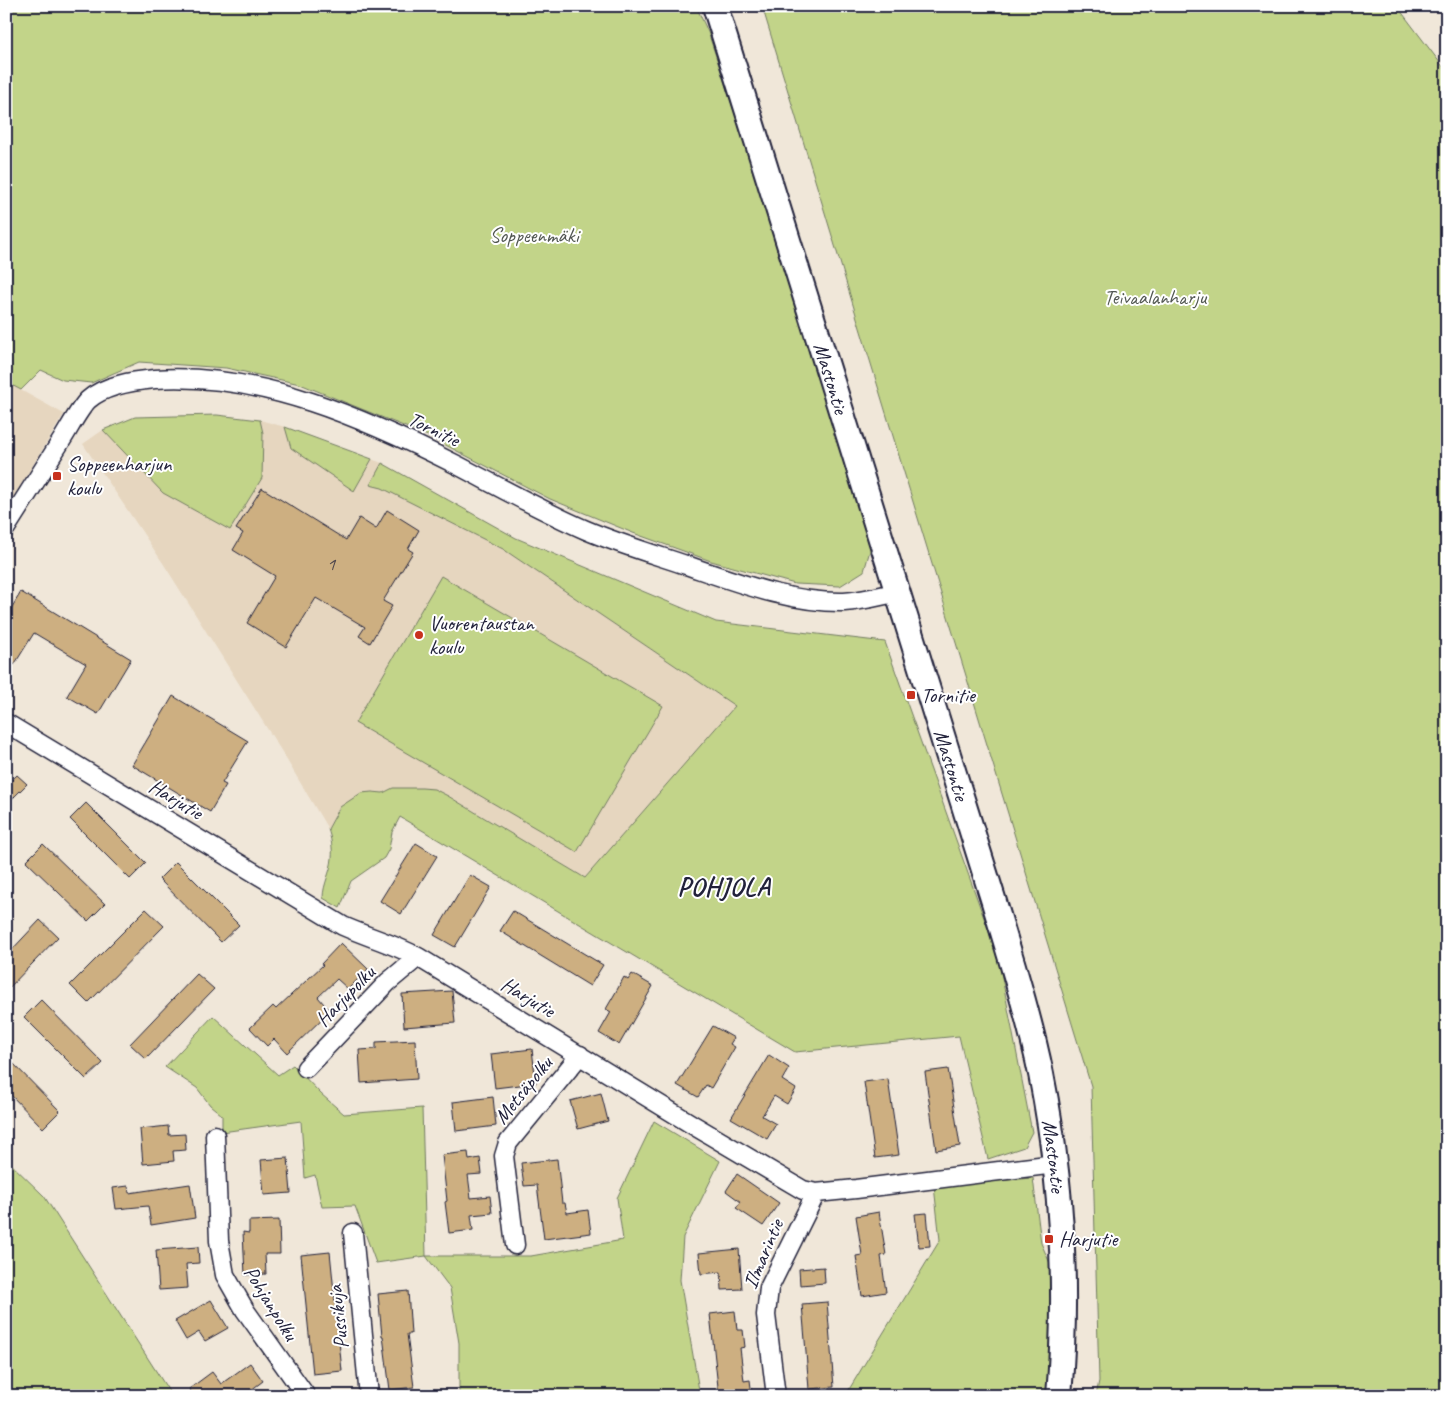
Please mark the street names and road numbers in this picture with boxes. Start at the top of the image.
street label: Mastontie [808,340,855,419]
street label: Tornitie [404,406,466,453]
street label: Mastontie [928,726,975,806]
street label: Harjutie [144,773,210,826]
street label: Harjupolku [310,959,381,1032]
street label: Harjutie [496,971,562,1024]
street label: Metsäpolku [488,1050,559,1129]
street label: Mastontie [1036,1118,1071,1196]
street label: Ilmarintie [737,1213,790,1293]
street label: Pohjanpolku [238,1261,305,1346]
street label: Pussikuja [322,1282,354,1350]

